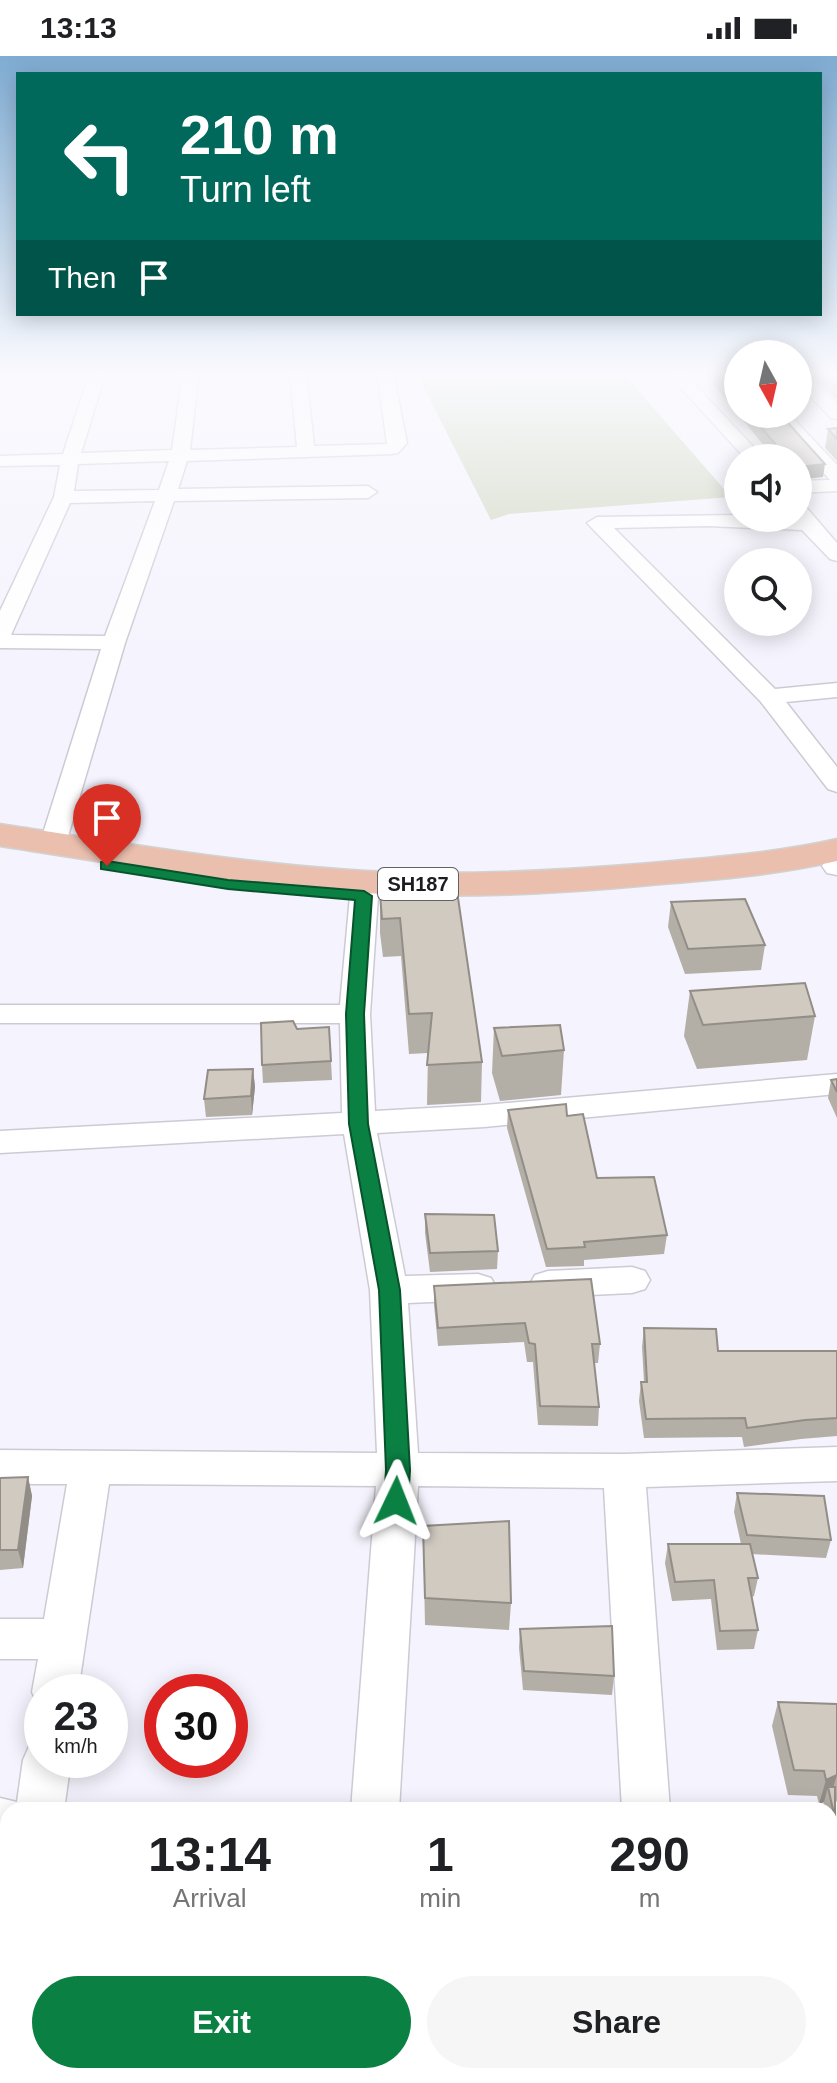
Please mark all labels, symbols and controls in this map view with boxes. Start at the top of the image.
text: 13:13 [40,11,117,44]
text: 210 m [180,103,339,166]
icon: left [48,104,152,208]
text: Turn left [180,169,311,210]
icon: arrive [132,256,176,300]
text: Then [48,261,116,294]
north arrow [724,340,812,428]
map controls [724,340,812,636]
button: sound [724,444,812,532]
button: search [724,548,812,636]
pin [73,784,141,866]
icon: arrive [85,796,129,840]
road number: SH187 [378,868,458,900]
position arrow [354,1459,438,1543]
speed limit sign: 30 [144,1674,248,1778]
text: 23 [54,1694,98,1738]
text: km/h [54,1735,98,1757]
text: 13:14 [148,1828,271,1881]
text: 1 [427,1828,454,1881]
text: 290 [610,1828,690,1881]
text: Arrival [173,1883,247,1913]
text: min [419,1883,461,1913]
text: m [639,1883,660,1913]
button: Exit [32,1976,411,2068]
button: Share [427,1976,806,2068]

